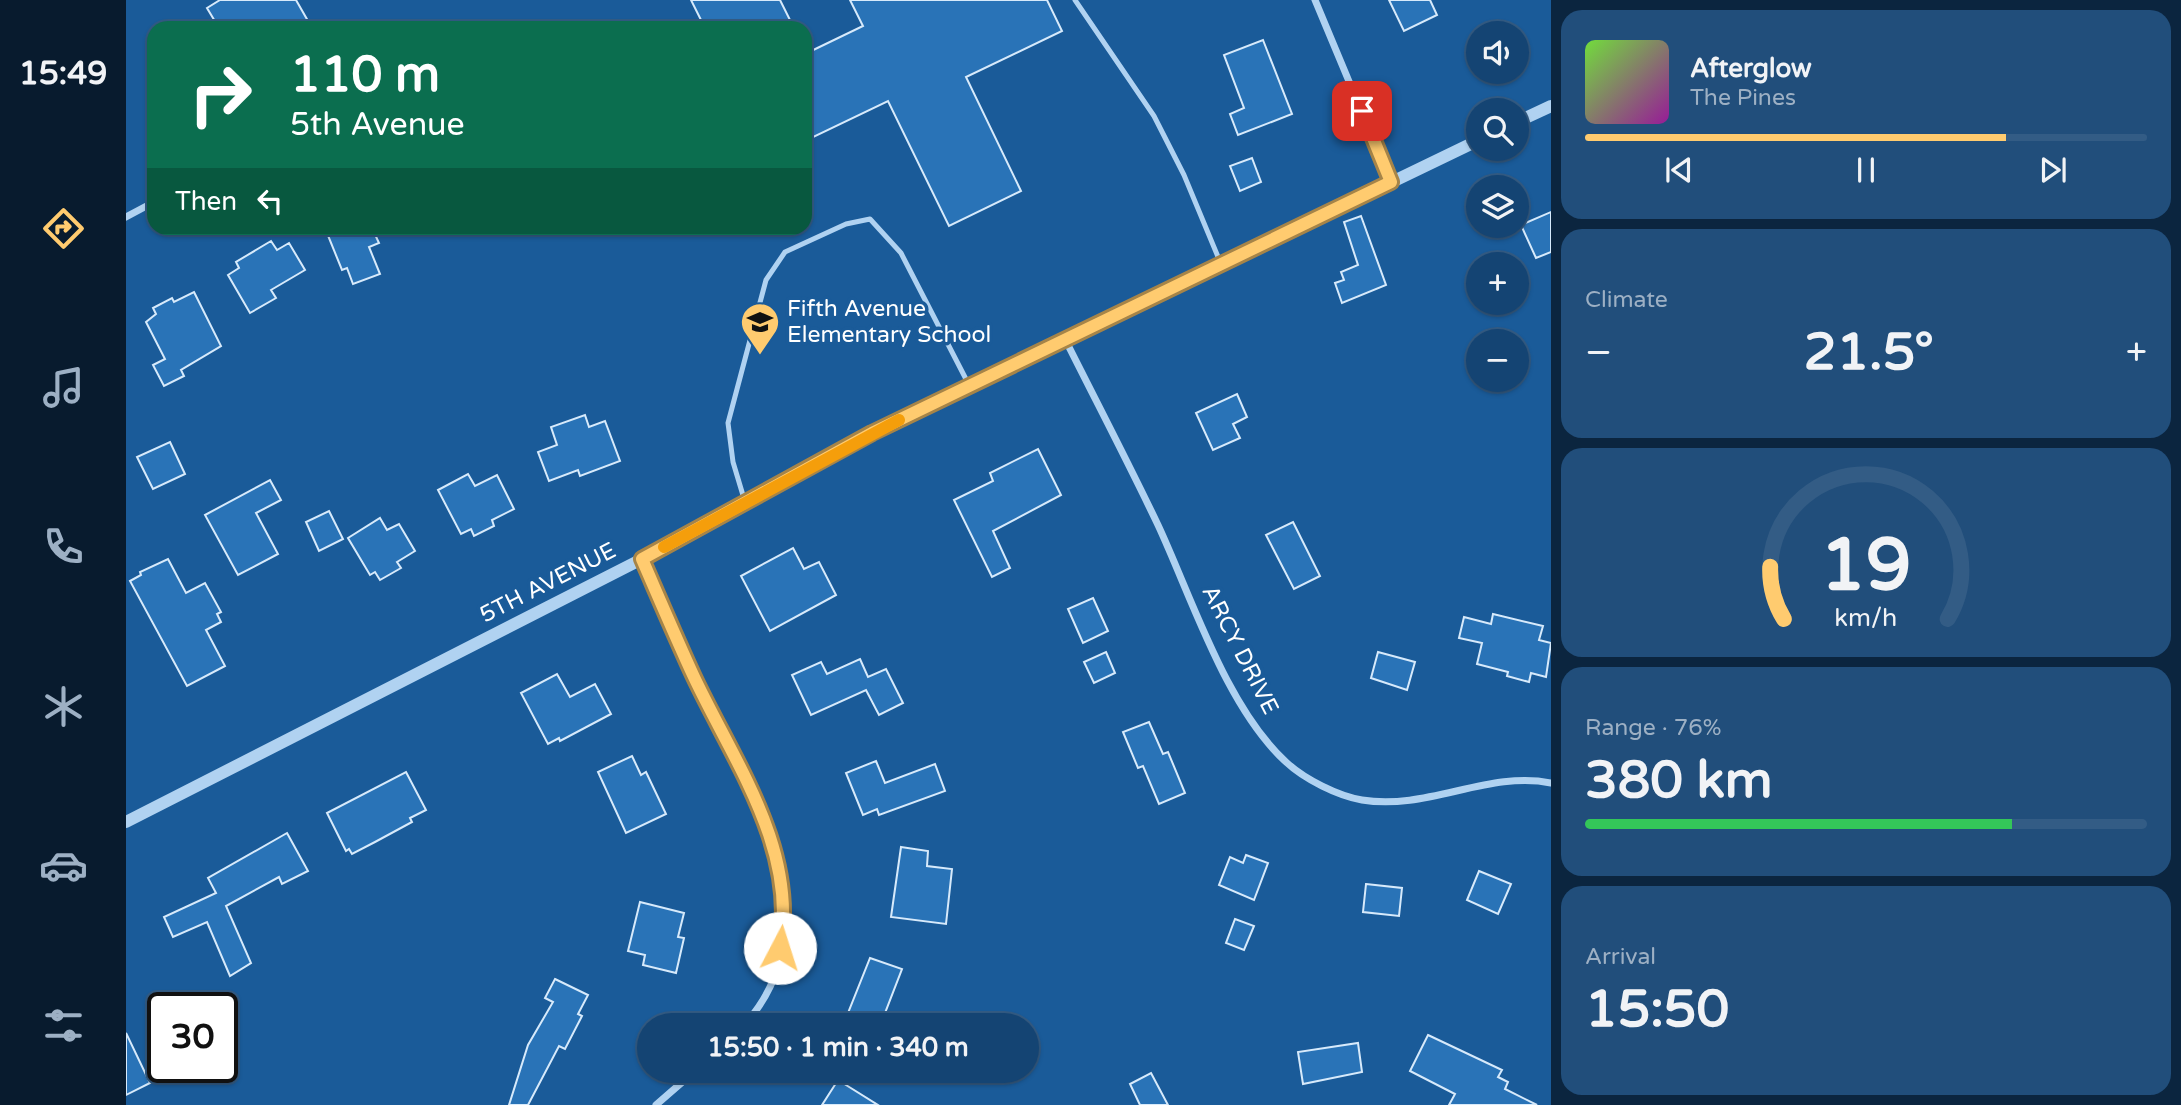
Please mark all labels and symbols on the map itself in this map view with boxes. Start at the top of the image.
pin [1332,81,1392,141]
place label: Fifth Avenue Elementary School [787,295,991,349]
school or university icon: Fifth Avenue Elementary School [739,301,781,356]
street label: 5TH AVENUE [475,537,621,629]
street label: ARCY DRIVE [1196,581,1284,719]
position arrow [743,911,817,985]
speed limit sign: 30 [147,992,238,1083]

